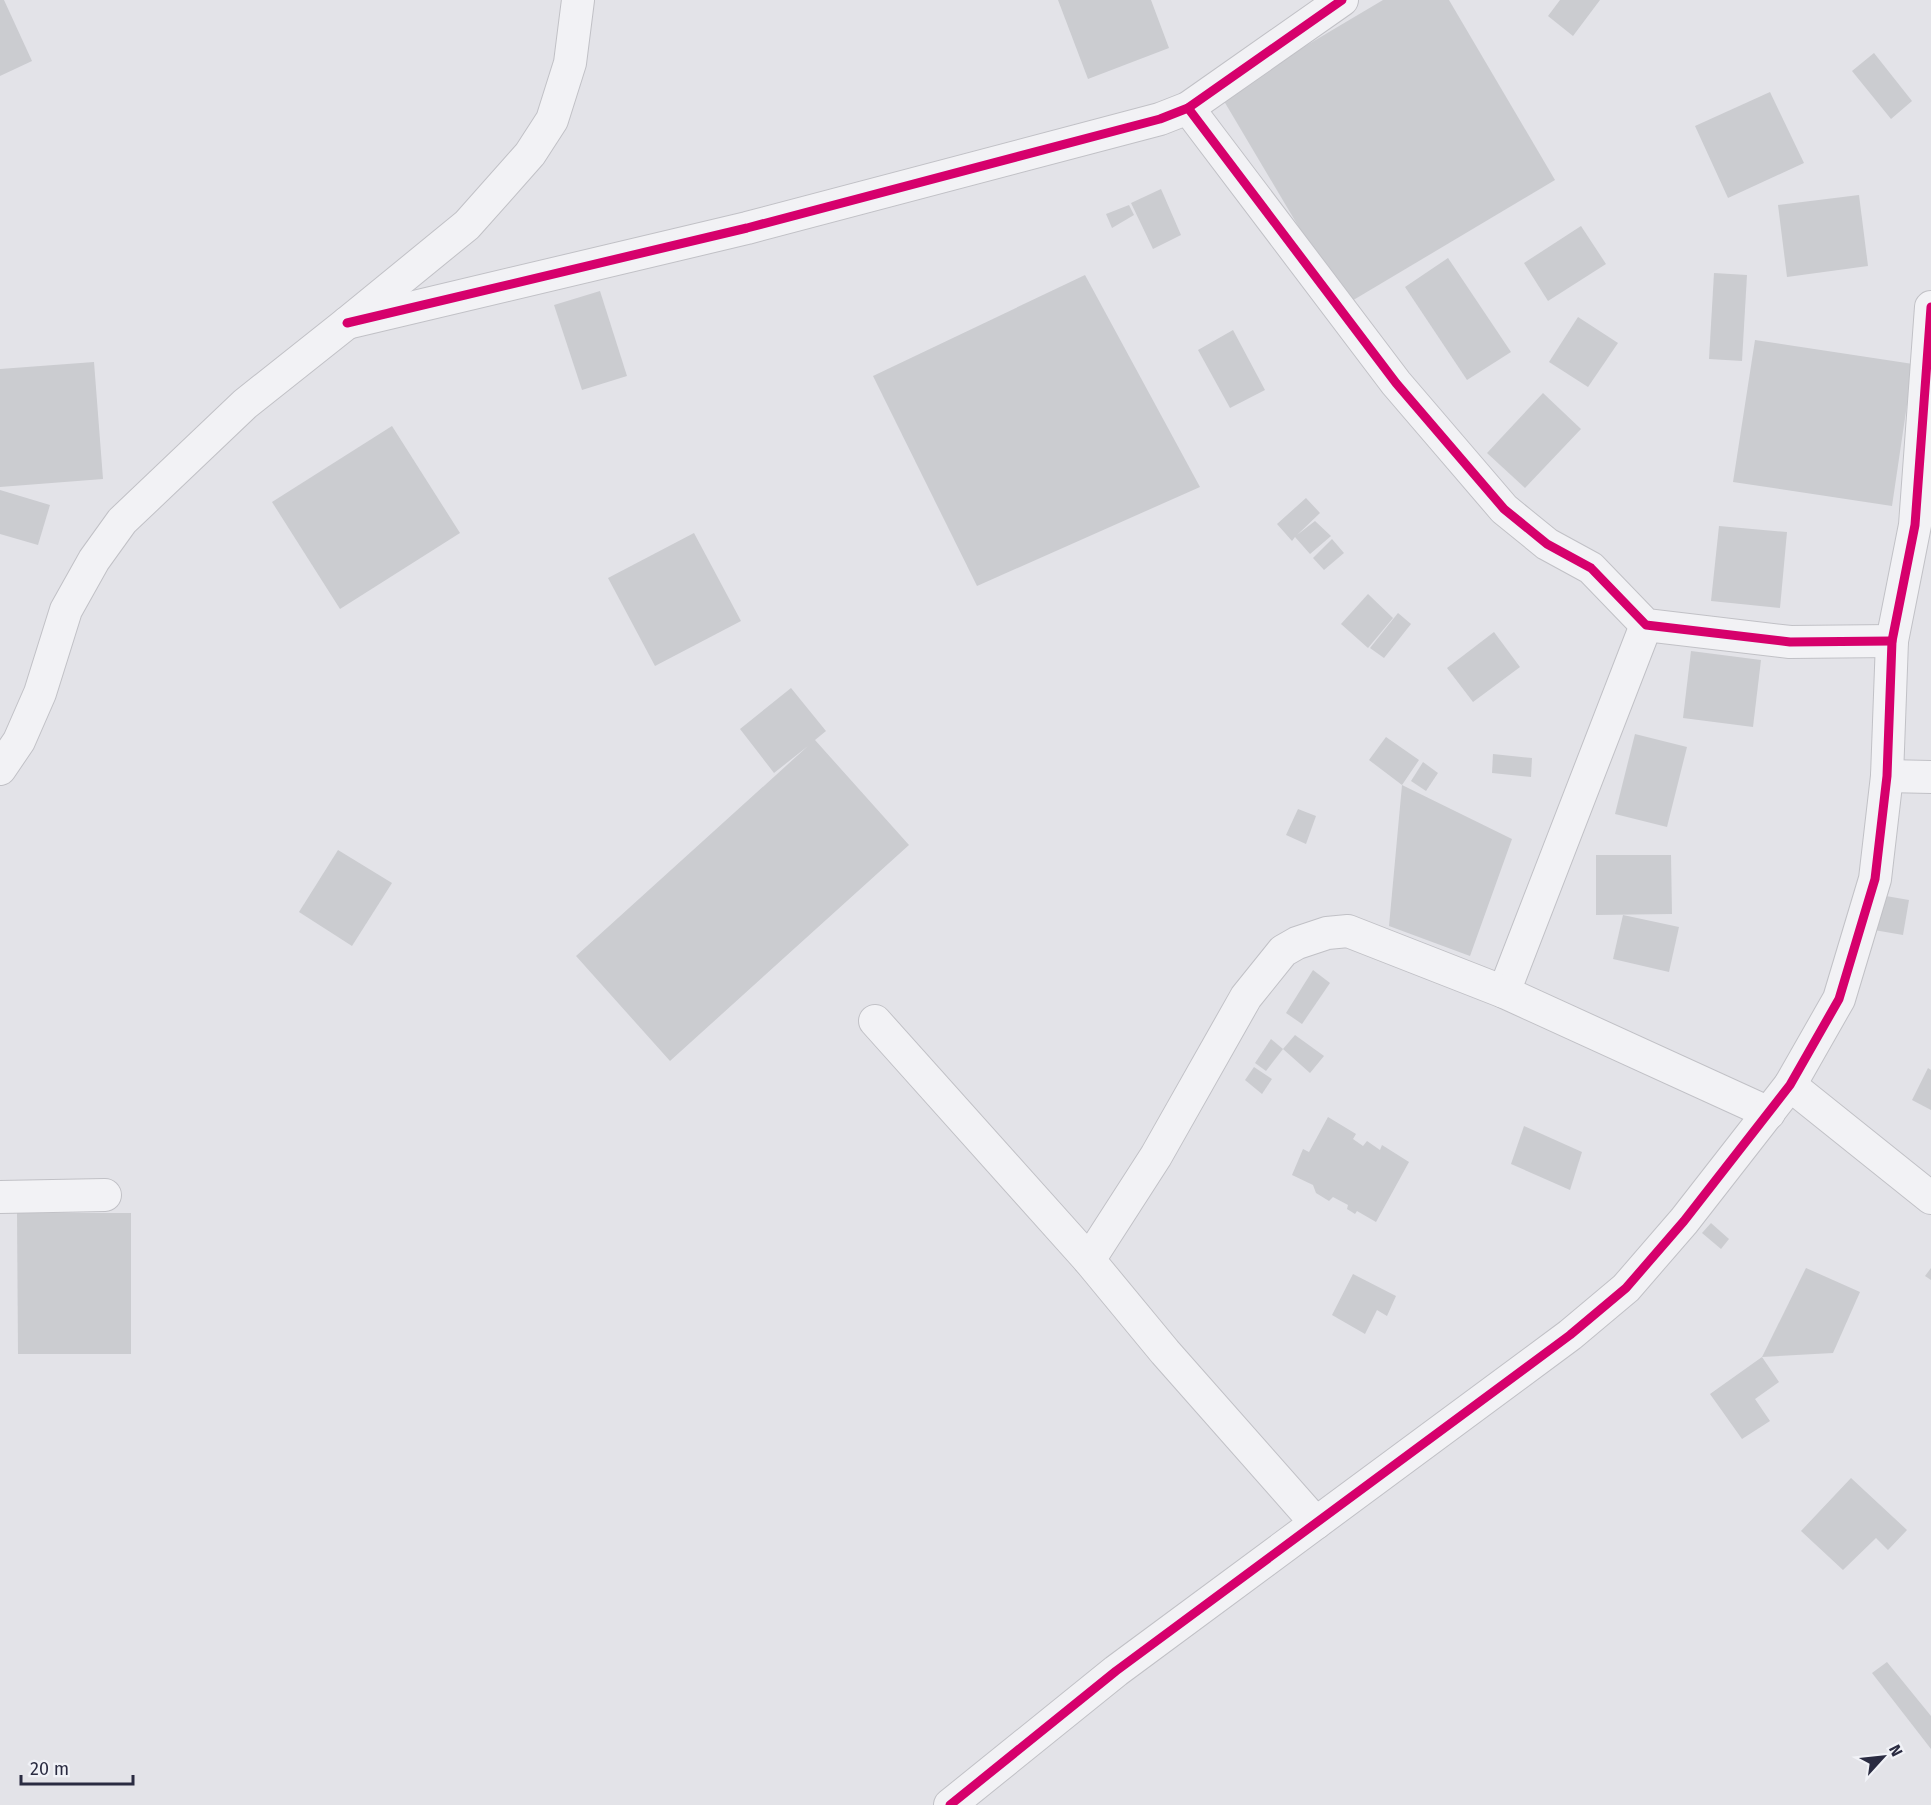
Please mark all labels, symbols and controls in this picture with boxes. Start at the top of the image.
north arrow [1853,1727,1913,1787]
text: N [1885,1741,1907,1759]
scale bar [21,1748,134,1786]
text: 20 m [30,1758,69,1780]

